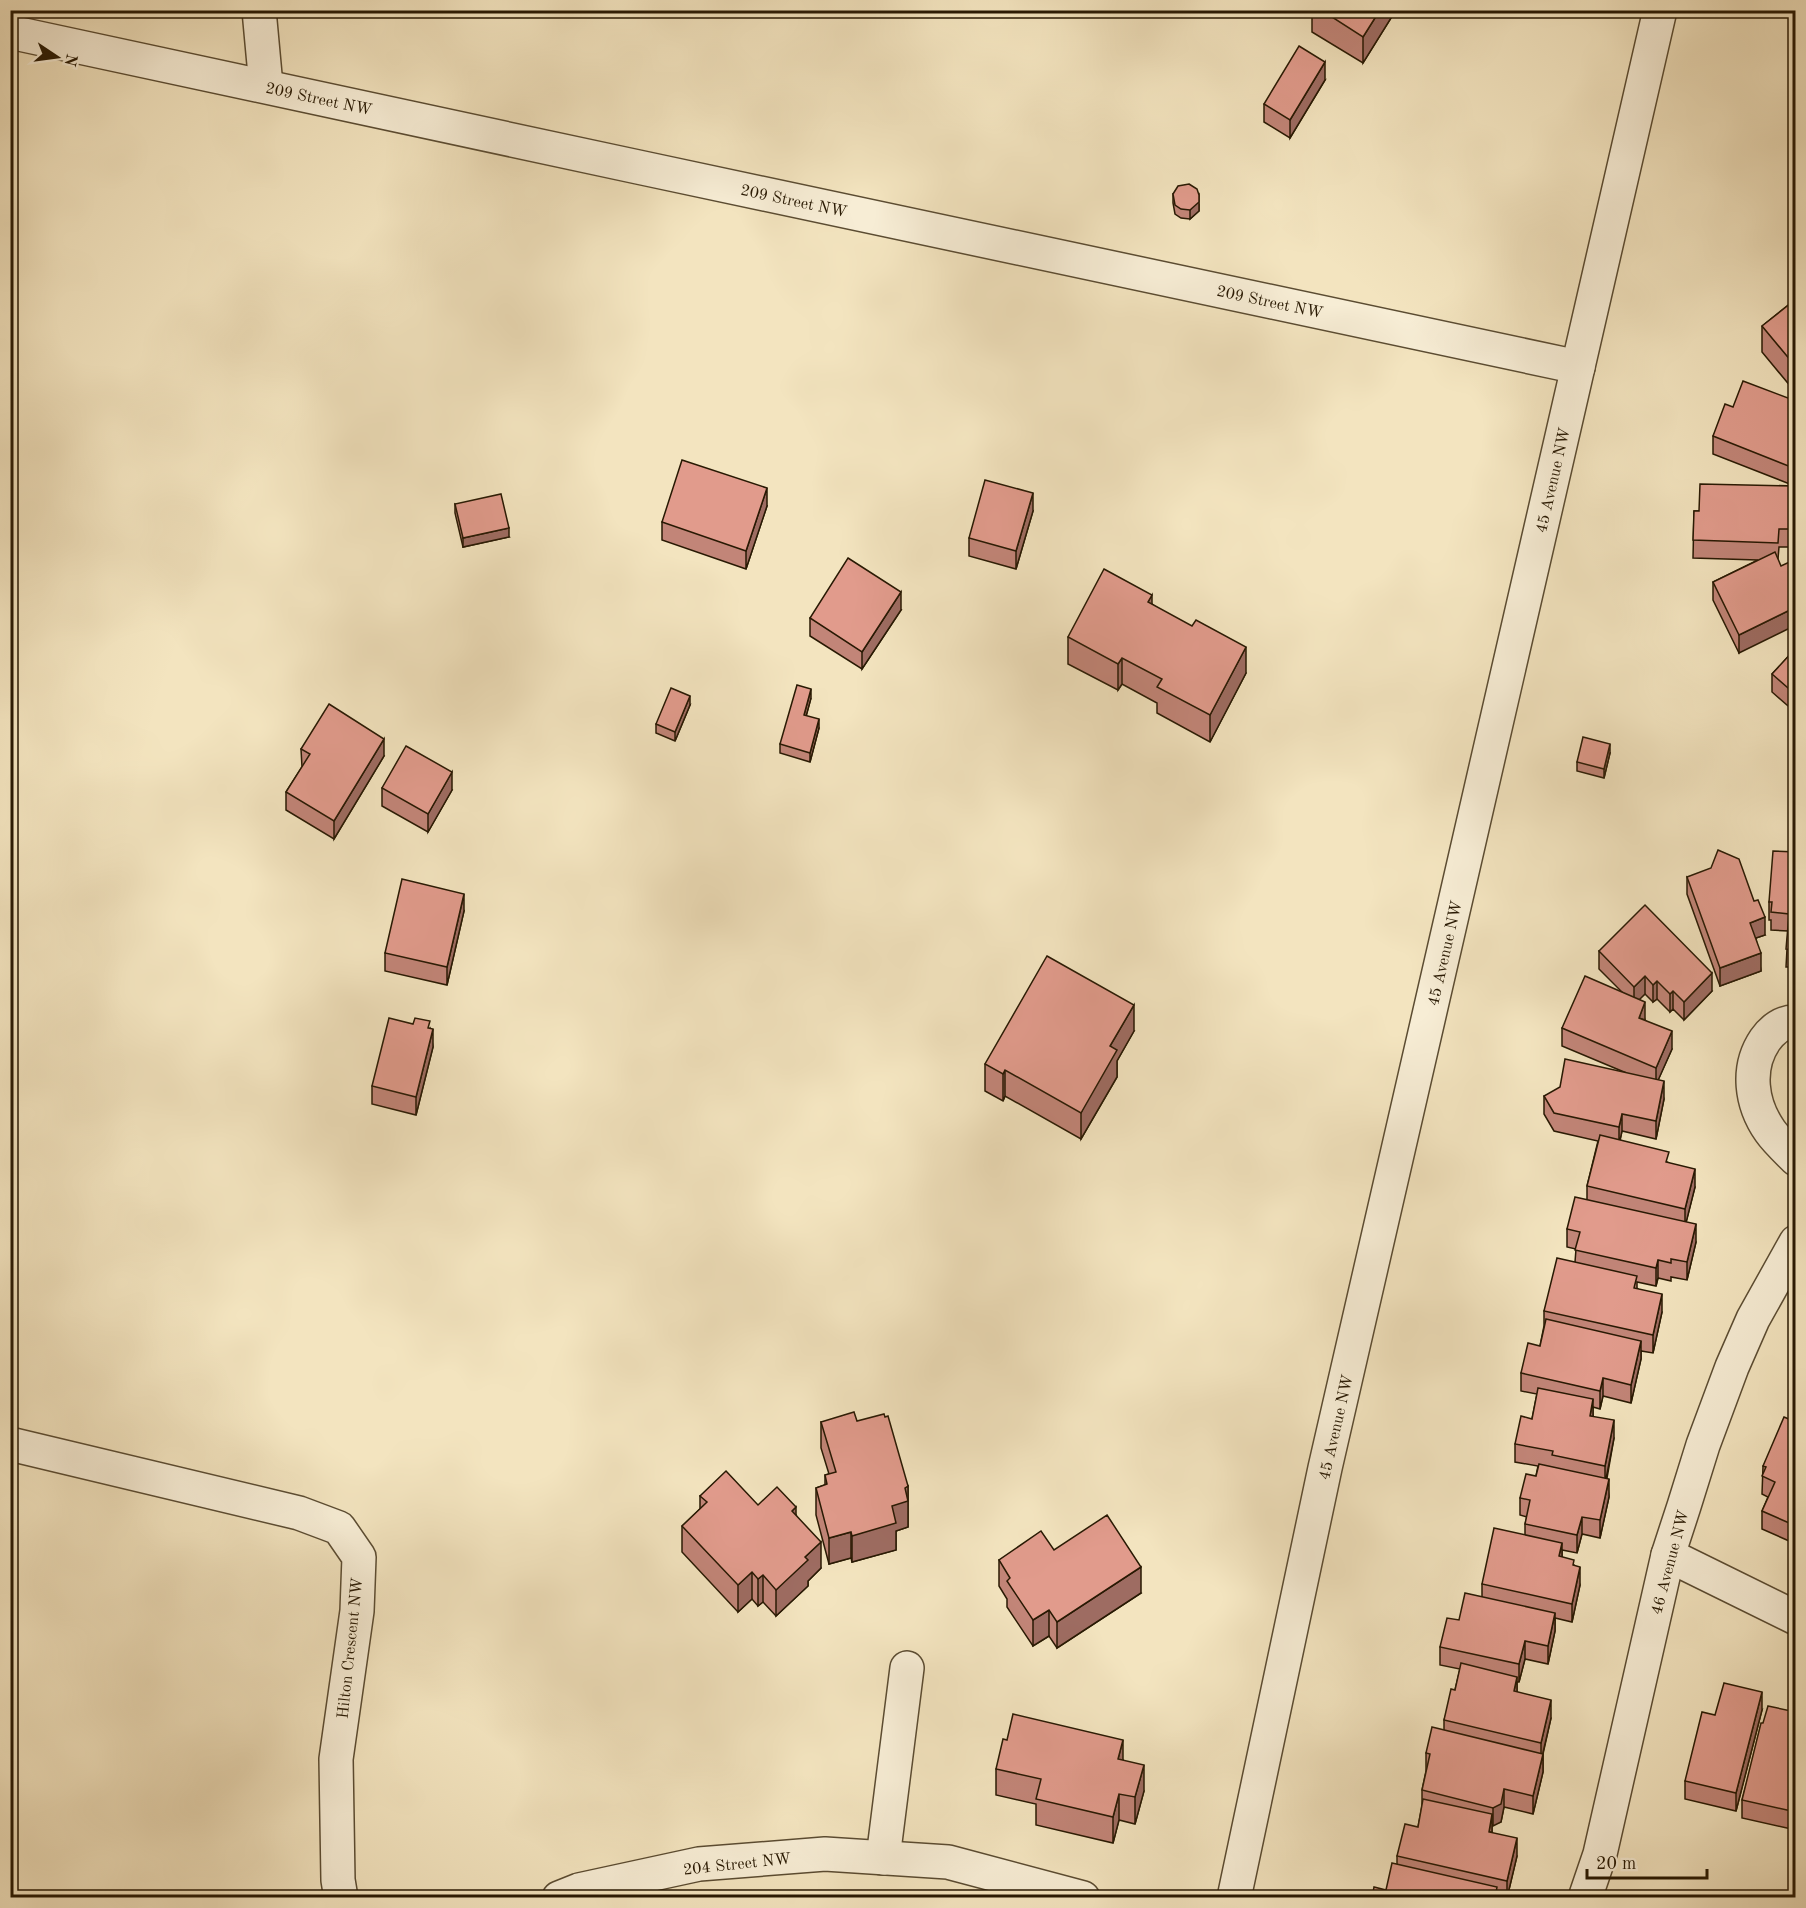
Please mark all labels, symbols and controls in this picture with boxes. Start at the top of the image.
north arrow [27,27,87,87]
text: N [60,52,79,68]
street label: 209 Street NW [264,81,373,119]
street label: 209 Street NW [739,183,848,221]
street label: 209 Street NW [1215,284,1324,322]
street label: 45 Avenue NW [1534,426,1574,535]
street label: 45 Avenue NW [1426,899,1466,1008]
street label: 45 Avenue NW [1317,1373,1357,1482]
street label: 46 Avenue NW [1649,1508,1693,1617]
street label: Hilton Crescent NW [336,1577,366,1720]
scale bar [1587,1842,1707,1880]
street label: 204 Street NW [682,1851,792,1879]
text: 20 m [1596,1855,1636,1873]

